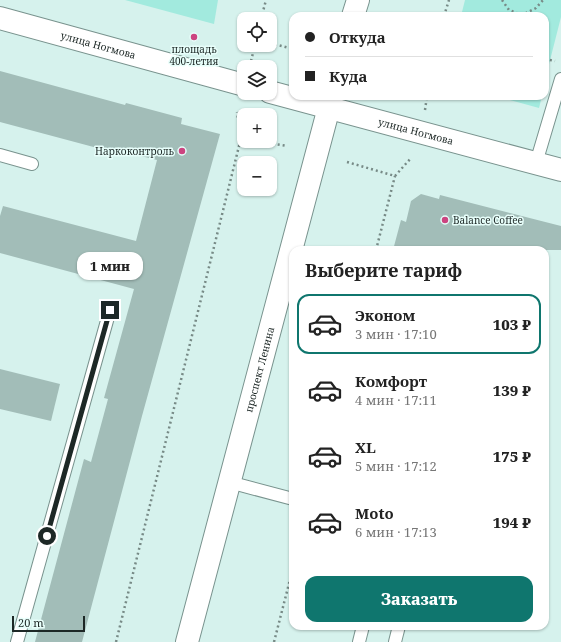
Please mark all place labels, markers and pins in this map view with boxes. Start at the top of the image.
marker: площадь 400-летия [189,32,199,42]
place label: площадь 400-летия [169,42,219,68]
place label: Наркоконтроль [95,144,175,158]
marker: Наркоконтроль [177,146,187,156]
place label: Balance Coffee [453,213,523,227]
marker: Balance Coffee [440,215,450,225]

